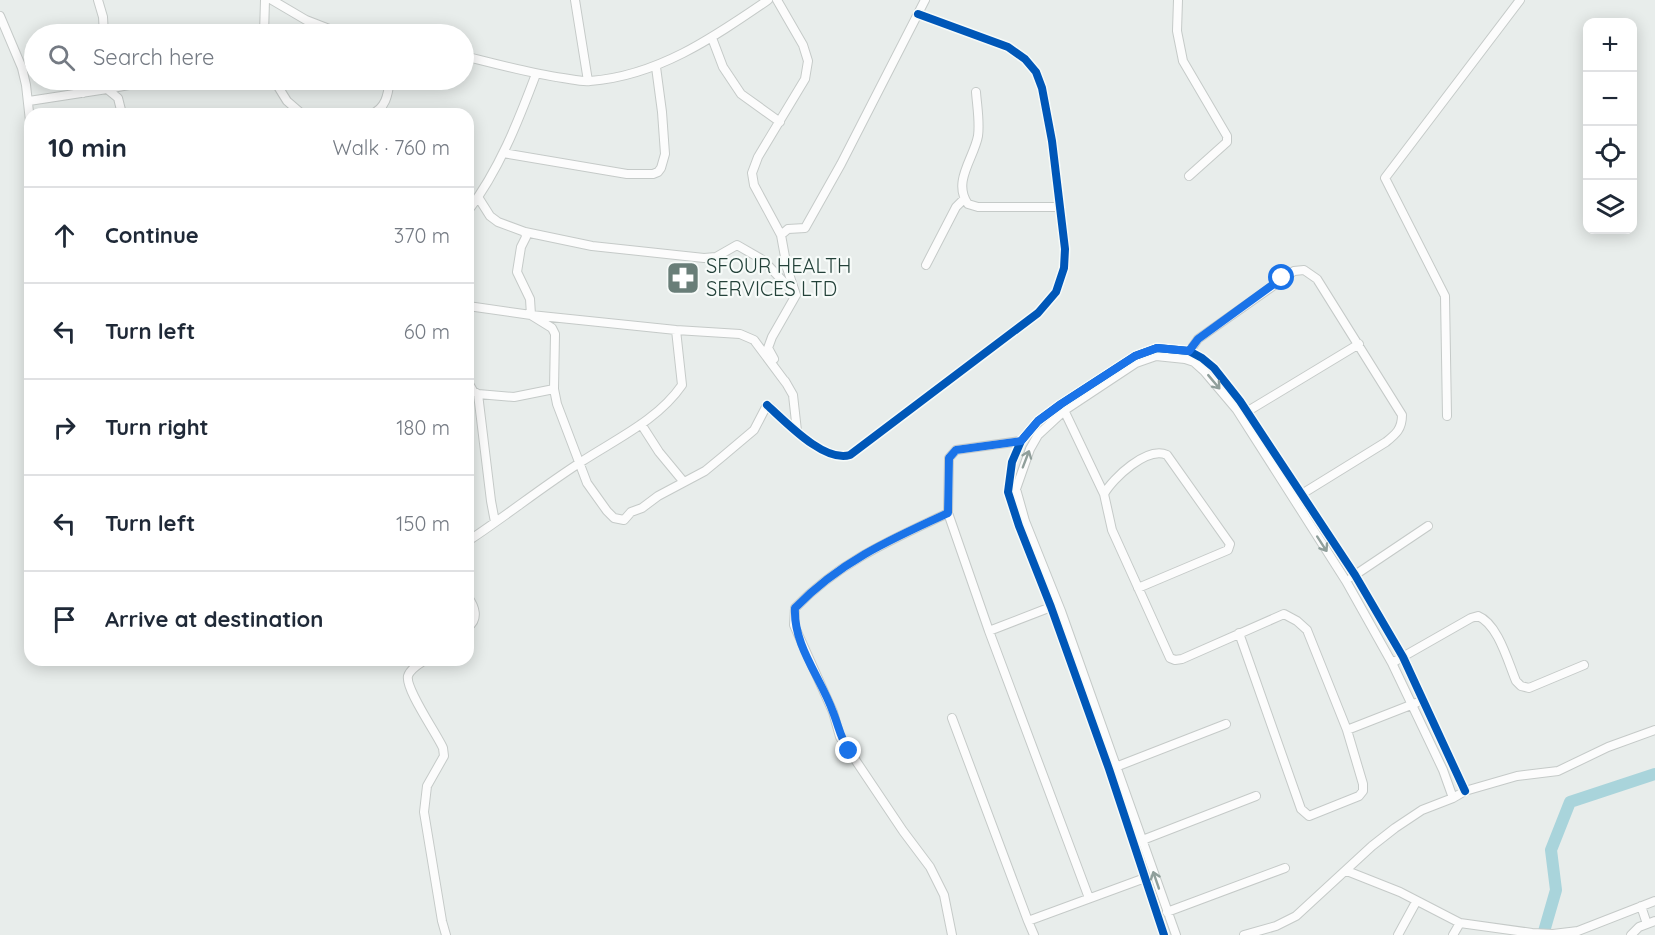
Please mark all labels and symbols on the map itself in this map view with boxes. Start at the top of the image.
place label: SFOUR HEALTH SERVICES LTD [706,253,851,301]
pharmacy icon: SFOUR HEALTH SERVICES LTD [665,260,701,296]
route start [1268,264,1294,290]
one-way arrow [1207,374,1221,389]
one-way arrow [1021,450,1032,469]
one-way arrow [1316,535,1328,552]
route end [835,737,861,763]
one-way arrow [1150,871,1161,890]

